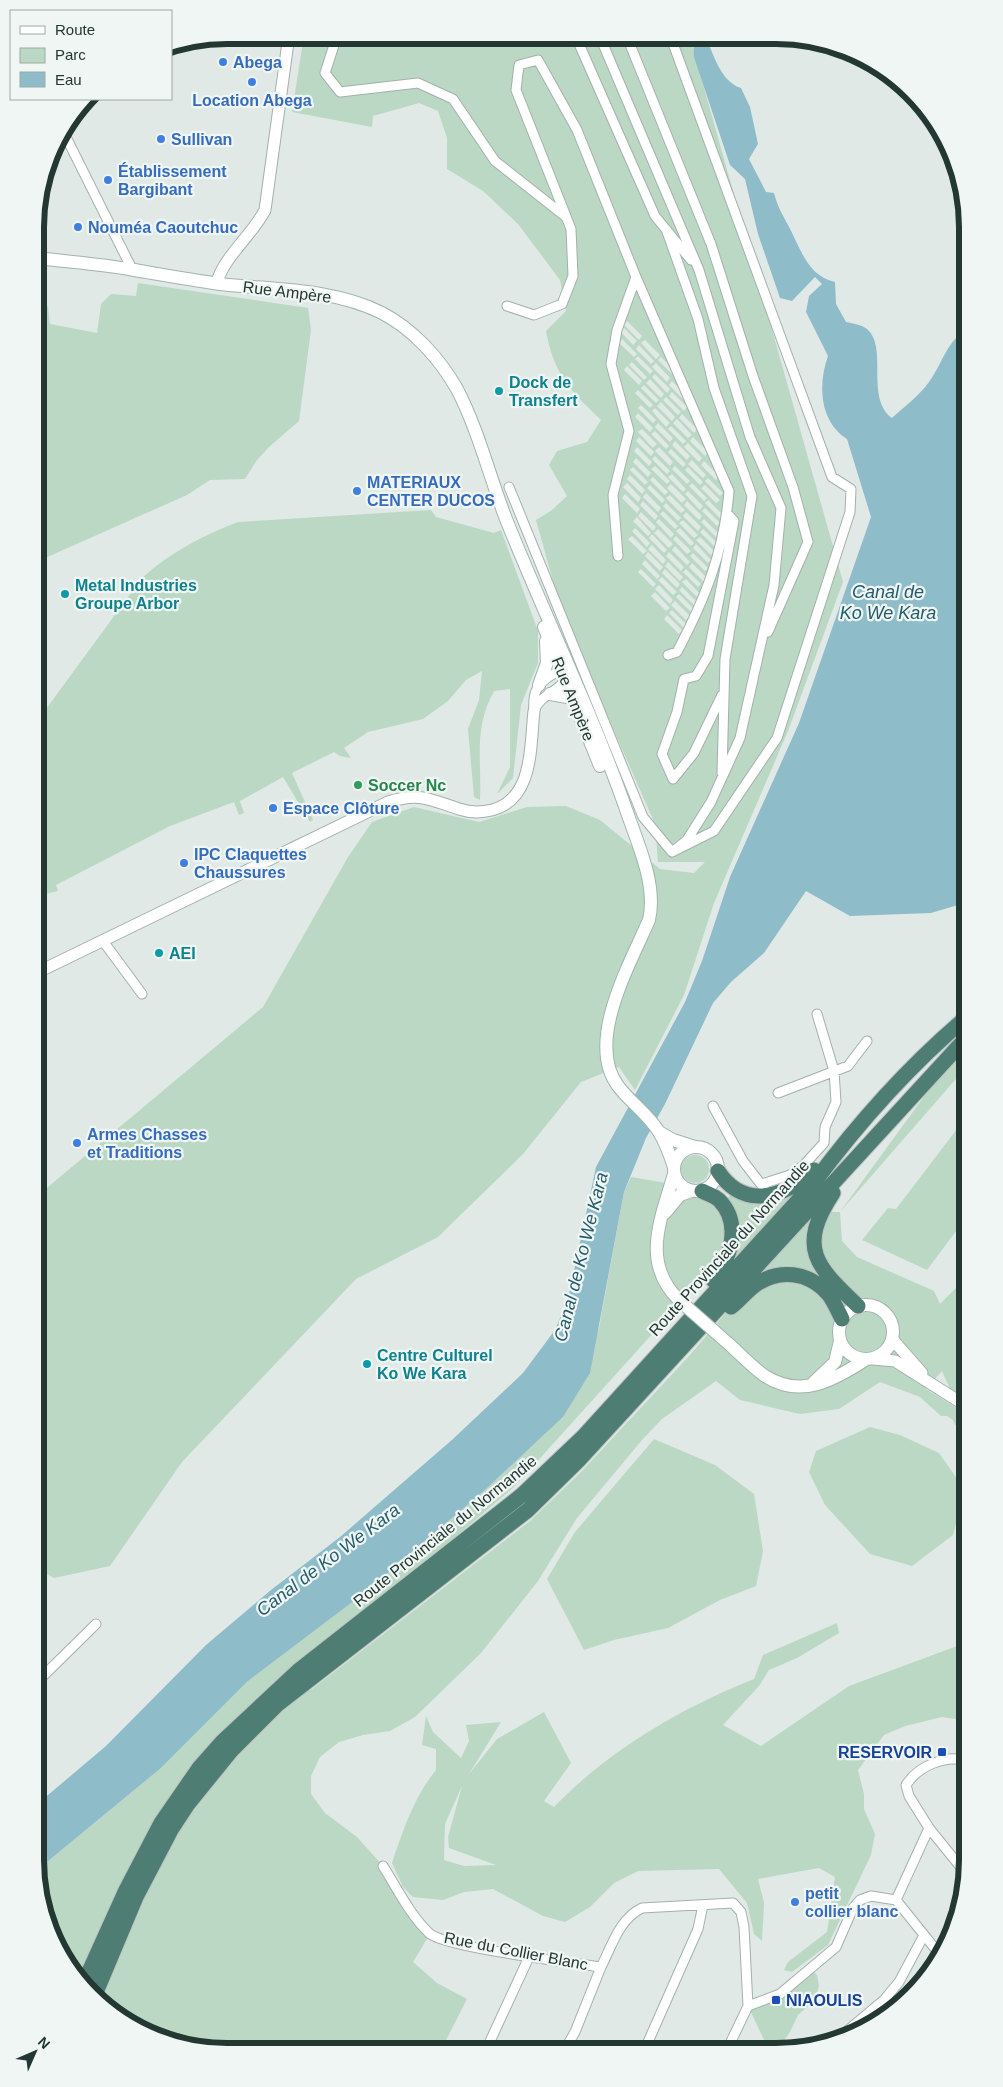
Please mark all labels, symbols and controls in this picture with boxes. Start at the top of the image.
legend [10,10,172,100]
text: Route [55,21,95,38]
text: Parc [55,46,86,63]
place label: Abega [233,54,282,71]
marker: Abega [217,56,229,68]
text: Eau [55,71,82,88]
marker: Location Abega [246,76,258,88]
place label: Location Abega [192,92,312,109]
place label: Sullivan [171,131,232,148]
marker: Sullivan [155,133,167,145]
place label: Établissement Bargibant [118,162,227,198]
marker: Établissement Bargibant [102,174,114,186]
place label: Nouméa Caoutchuc [88,219,238,236]
marker: Nouméa Caoutchuc [72,221,84,233]
street label: Rue Ampère [242,278,332,306]
place label: Dock de Transfert [509,374,578,409]
marker: Dock de Transfert [493,385,505,397]
place label: MATERIAUX CENTER DUCOS [367,474,495,509]
marker: MATERIAUX CENTER DUCOS [351,485,363,497]
place label: Metal Industries Groupe Arbor [75,577,197,612]
water label: Canal de Ko We Kara [840,582,936,623]
marker: Metal Industries Groupe Arbor [59,588,71,600]
street label: Rue Ampère [548,655,598,744]
place label: Soccer Nc [368,777,446,794]
marker: Soccer Nc [352,779,364,791]
place label: Espace Clôture [283,800,400,817]
marker: Espace Clôture [267,802,279,814]
place label: IPC Claquettes Chaussures [194,846,307,881]
marker: IPC Claquettes Chaussures [178,857,190,869]
place label: AEI [169,945,196,962]
marker: AEI [153,947,165,959]
place label: Armes Chasses et Traditions [87,1126,207,1161]
marker: Armes Chasses et Traditions [71,1137,83,1149]
street label: Route Provinciale du Normandie [646,1157,812,1339]
water label: Canal de Ko We Kara [550,1170,612,1344]
place label: Centre Culturel Ko We Kara [377,1347,493,1382]
marker: Centre Culturel Ko We Kara [361,1358,373,1370]
street label: Route Provinciale du Normandie [350,1452,540,1610]
water label: Canal de Ko We Kara [253,1500,403,1620]
place label: RESERVOIR [838,1744,932,1761]
marker: RESERVOIR [936,1746,948,1758]
place label: petit collier blanc [805,1885,898,1920]
marker: petit collier blanc [789,1896,801,1908]
street label: Rue du Collier Blanc [443,1929,589,1973]
place label: NIAOULIS [786,1992,863,2009]
marker: NIAOULIS [770,1994,782,2006]
north arrow [10,2027,60,2077]
text: N [35,2034,53,2052]

